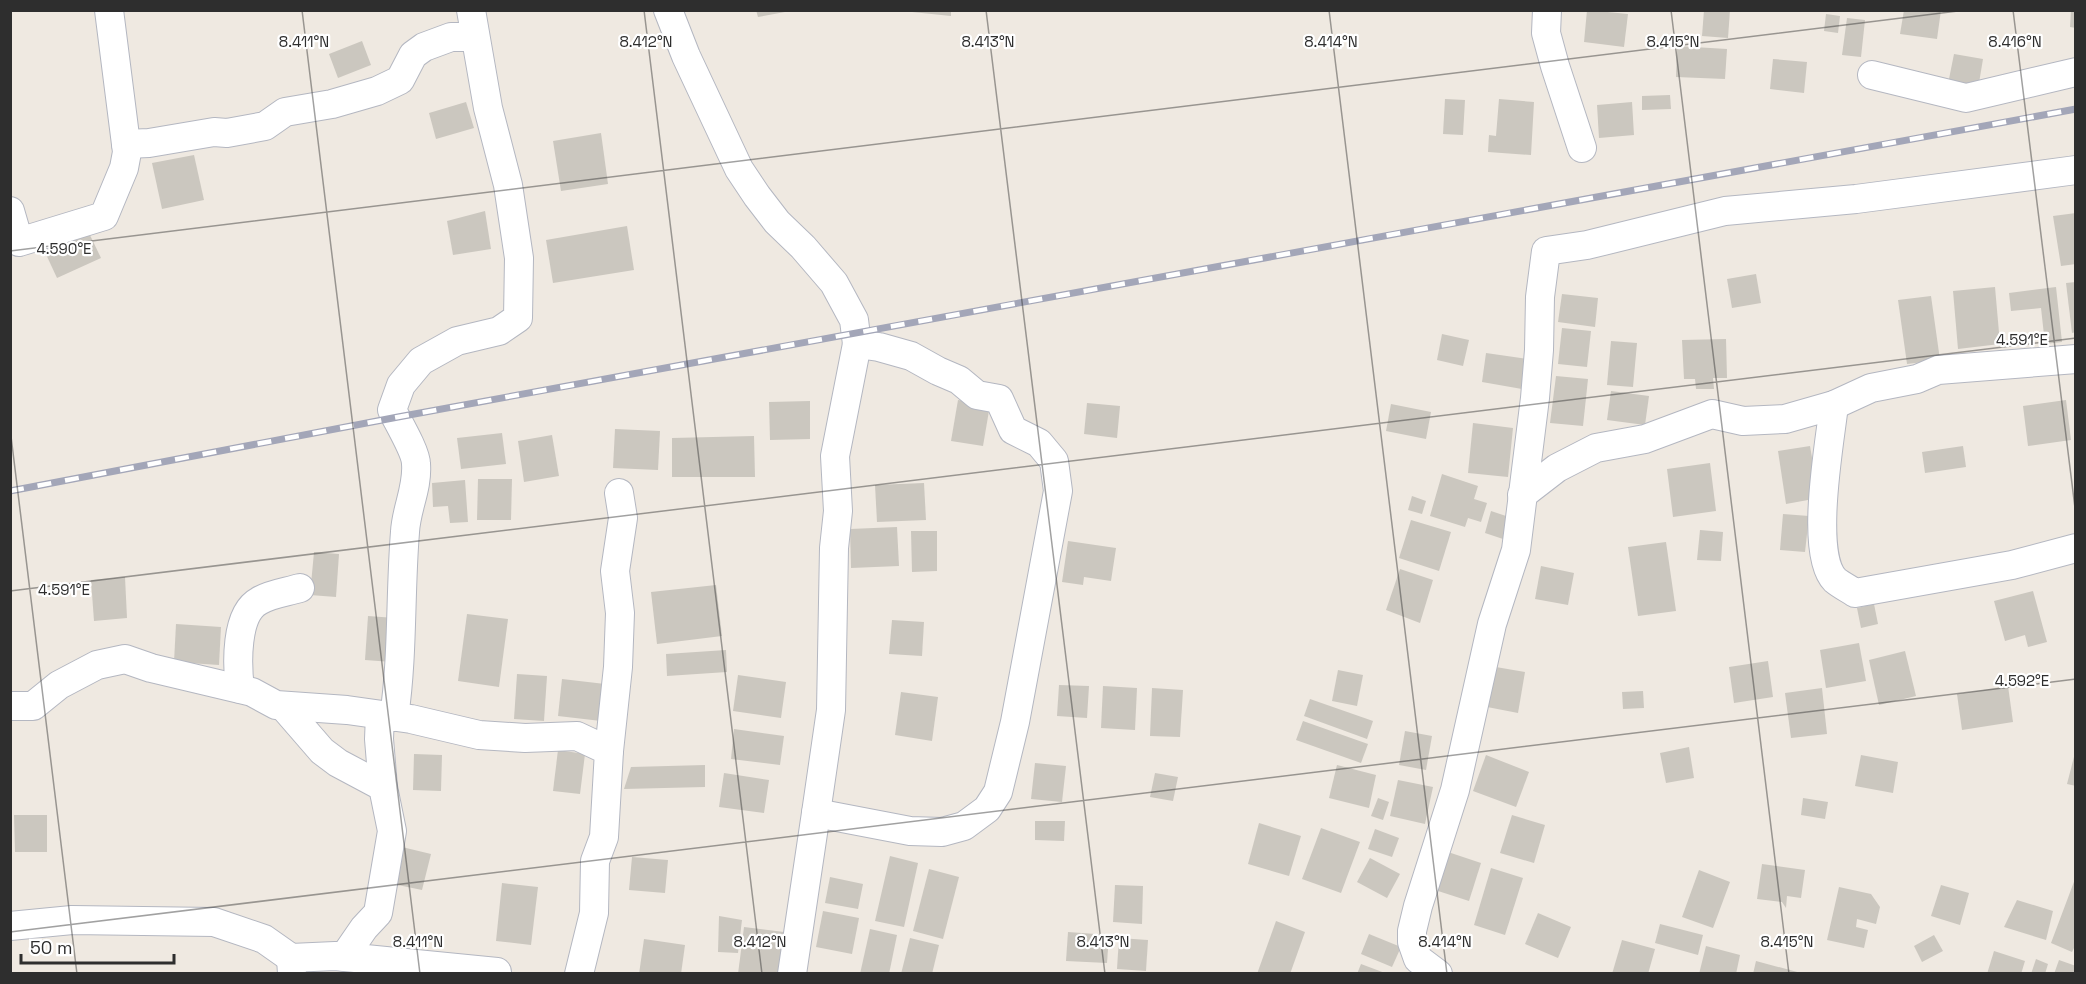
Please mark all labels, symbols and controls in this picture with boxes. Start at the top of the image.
text: 8.411°N [279,32,329,51]
text: 8.412°N [619,32,673,51]
text: 8.413°N [961,32,1015,51]
text: 8.414°N [1304,32,1358,51]
text: 8.415°N [1646,32,1700,51]
text: 8.416°N [1988,32,2042,51]
text: 4.590°E [36,239,92,258]
text: 4.591°E [1996,330,2048,349]
text: 4.591°E [38,580,90,599]
text: 4.592°E [1995,671,2049,690]
scale bar [21,927,174,965]
text: 8.411°N [393,932,443,951]
text: 8.412°N [733,932,787,951]
text: 8.413°N [1076,932,1130,951]
text: 8.414°N [1418,932,1472,951]
text: 8.415°N [1760,932,1814,951]
text: 50 m [30,936,72,959]

